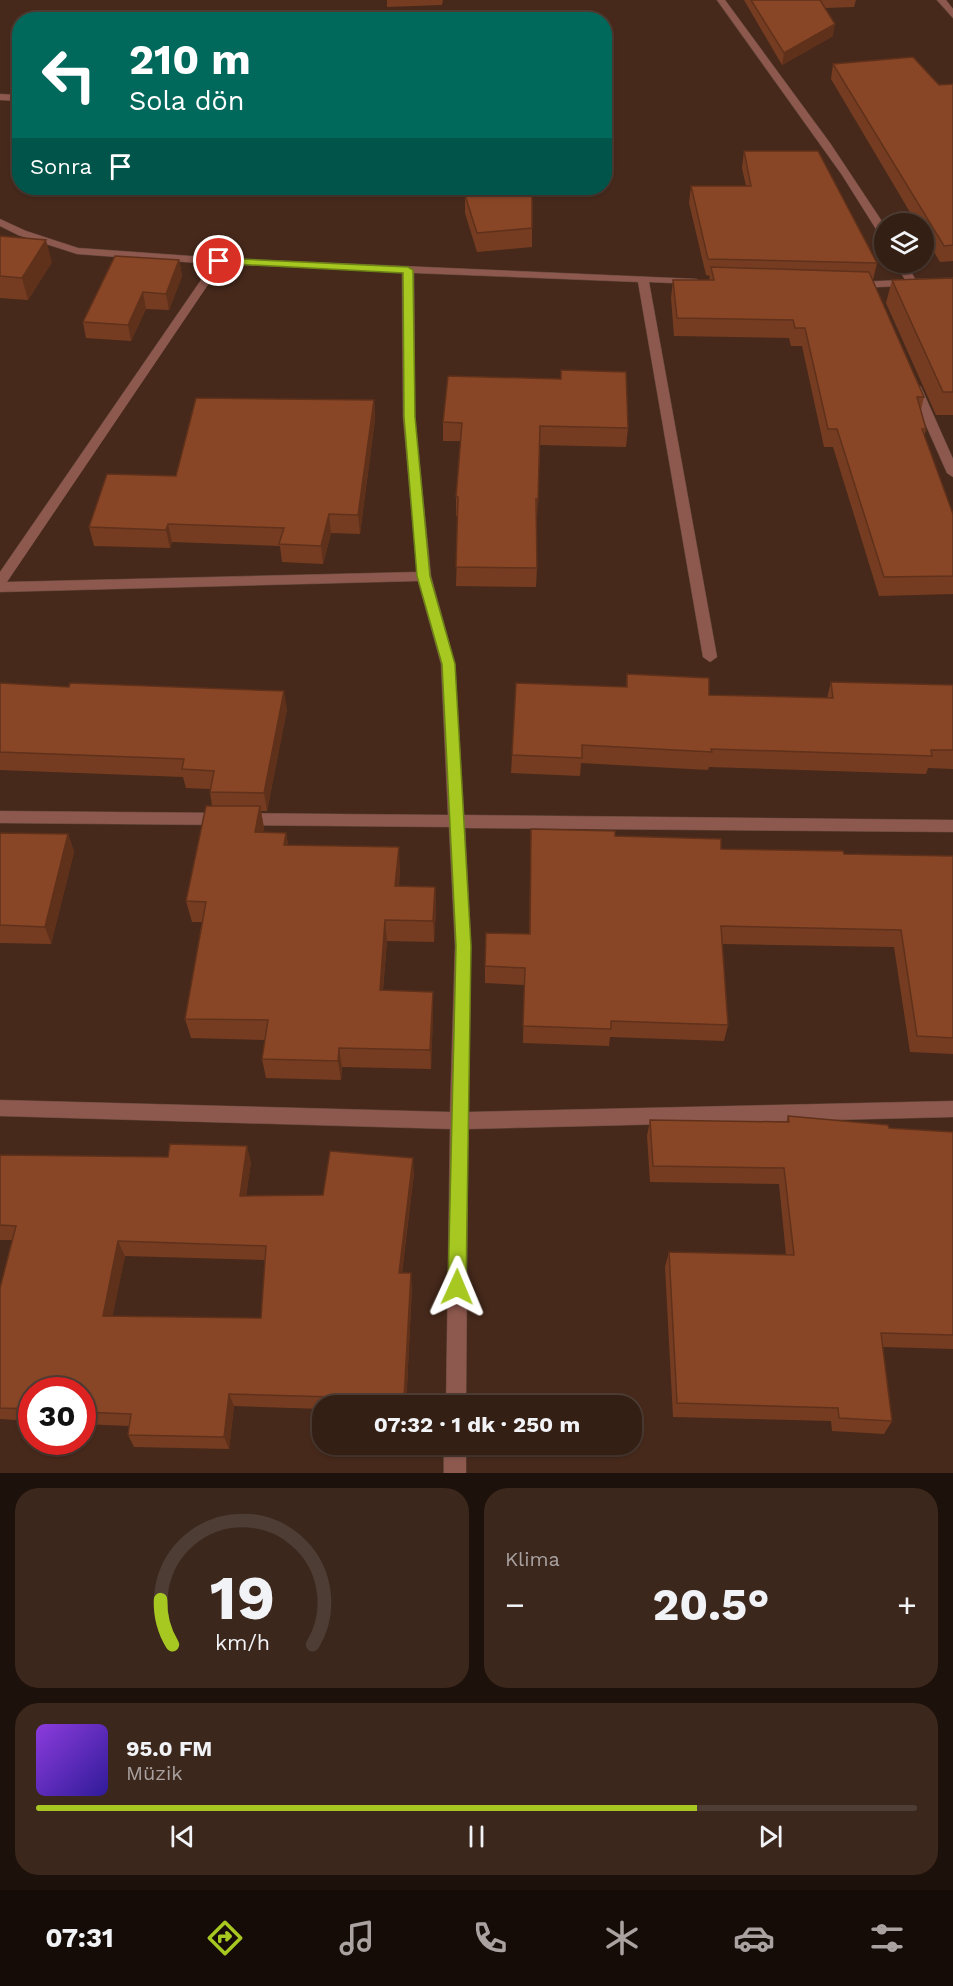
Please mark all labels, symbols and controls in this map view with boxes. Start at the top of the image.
text: 210 m [129,35,251,84]
icon: left [30,36,108,114]
text: Sola dön [129,85,244,117]
icon: arrive [104,150,137,183]
text: Sonra [30,154,92,179]
map controls [874,213,934,273]
button: layers [874,213,934,273]
pin [193,235,244,286]
icon: arrive [202,244,235,277]
position arrow [425,1255,489,1319]
speed limit sign: 30 [18,1377,96,1455]
text: 07:32 · 1 dk · 250 m [374,1412,580,1437]
text: Klima [505,1547,560,1571]
text: 19 [209,1561,275,1634]
text: 20.5° [653,1578,769,1631]
text: − [505,1585,525,1624]
text: + [897,1585,917,1624]
text: km/h [214,1630,270,1655]
text: 95.0 FM [126,1736,212,1761]
text: Müzik [126,1761,183,1785]
icon: previous [166,1820,199,1853]
icon: pause [460,1820,493,1853]
icon: next [754,1820,787,1853]
icon: directions [204,1917,246,1959]
icon: music [336,1917,378,1959]
icon: phone [469,1917,511,1959]
icon: climate [601,1917,643,1959]
icon: car [733,1917,775,1959]
icon: filters [866,1917,908,1959]
text: 07:31 [45,1922,114,1954]

